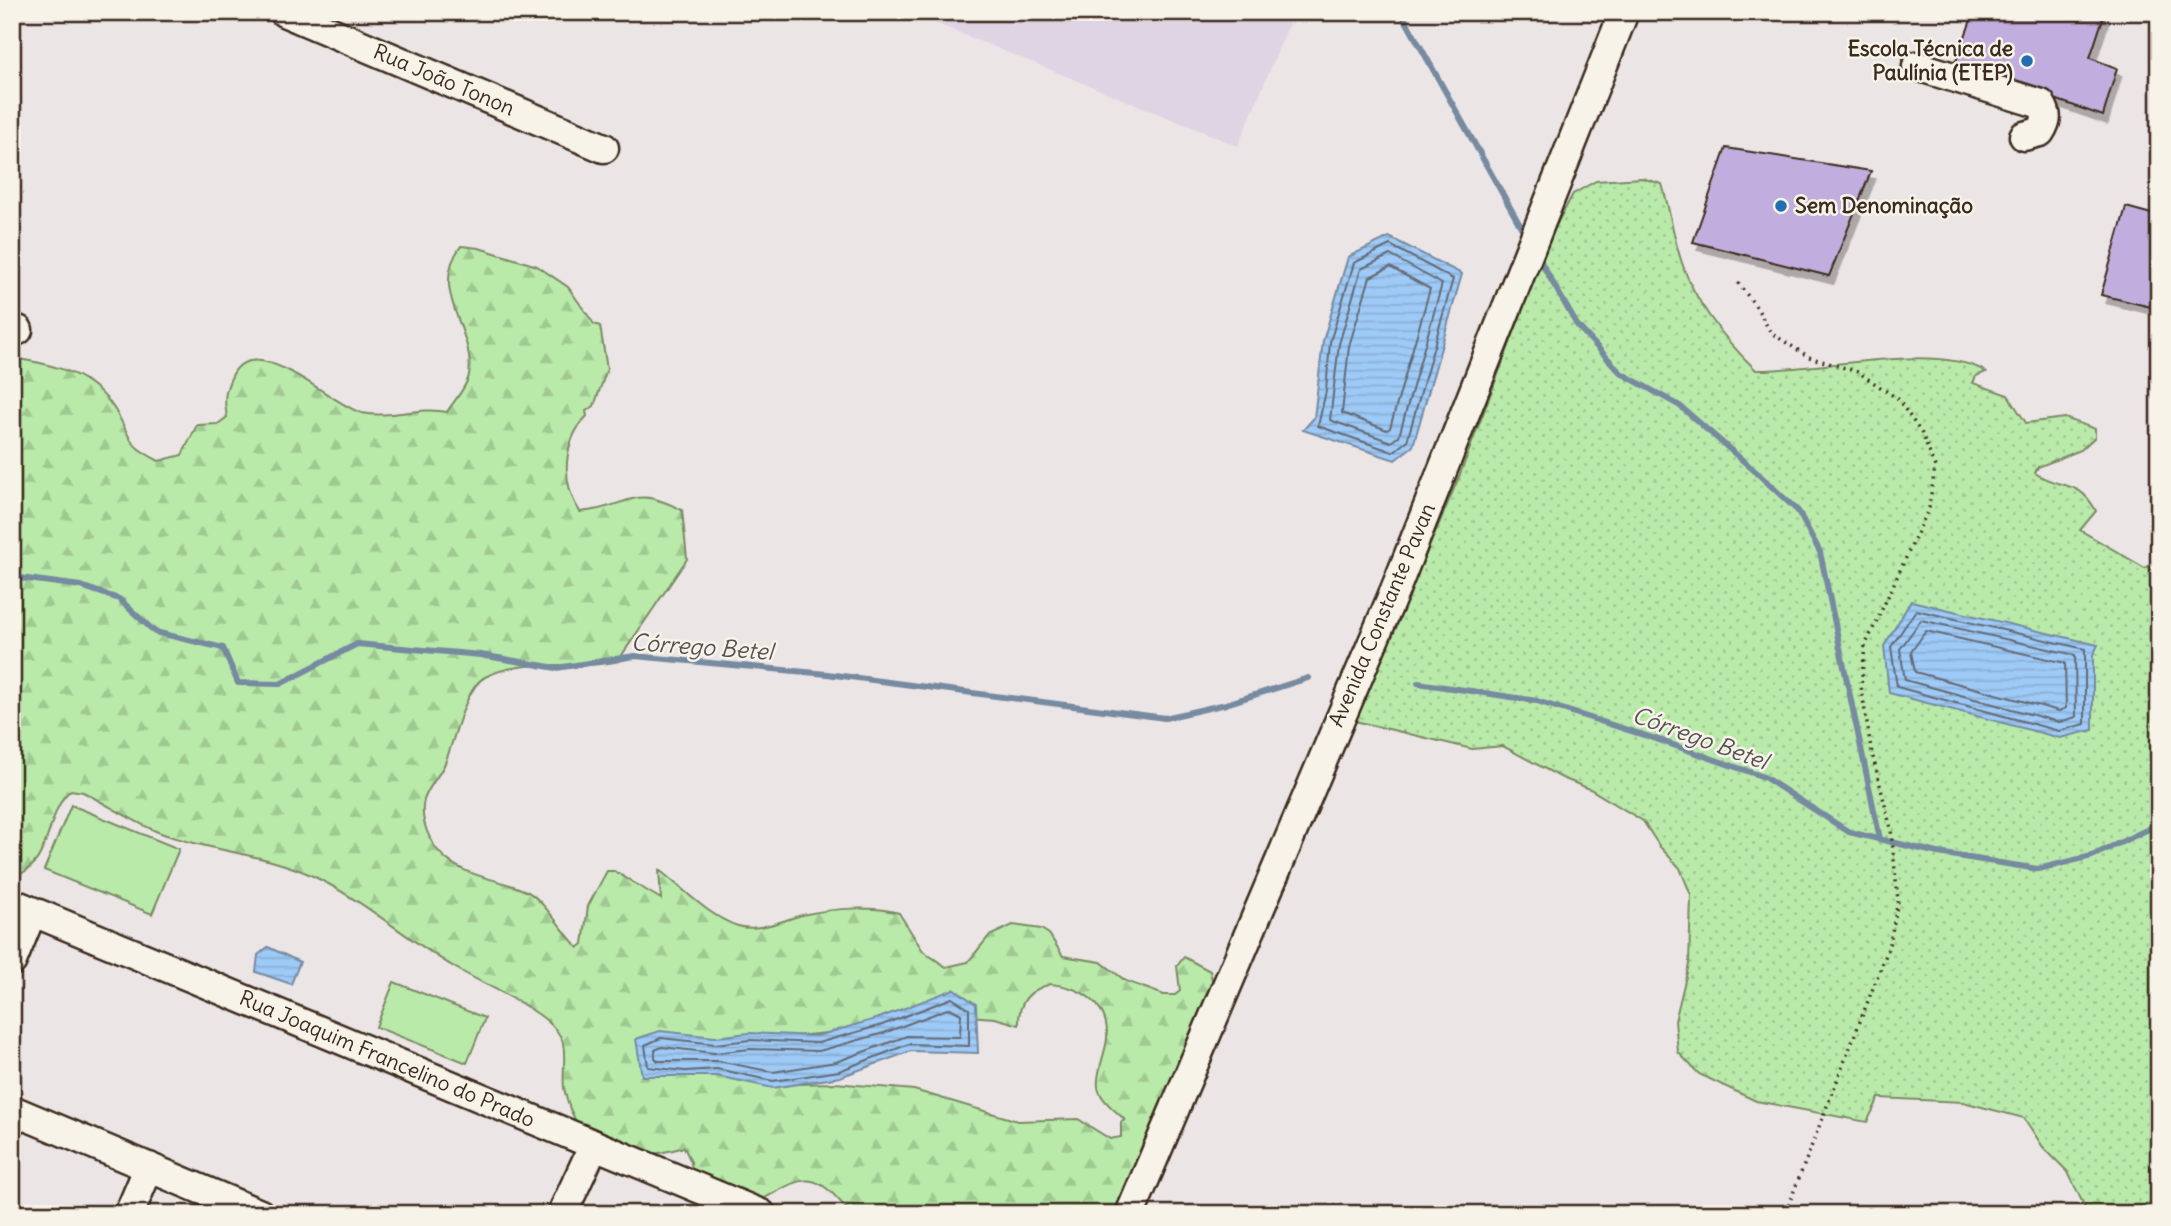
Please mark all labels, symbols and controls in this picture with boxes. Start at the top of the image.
place label: Escola Técnica de Paulínia (ETEP) [1848,35,2013,86]
street label: Rua João Tonon [369,38,519,121]
marker: Escola Técnica de Paulínia (ETEP) [2019,53,2035,69]
place label: Sem Denominação [1795,192,1973,219]
marker: Sem Denominação [1773,198,1789,214]
street label: Avenida Constante Pavan [1322,499,1441,731]
water label: Córrego Betel [630,627,777,666]
water label: Córrego Betel [1628,700,1775,776]
street label: Rua Joaquim Francelino do Prado [235,984,539,1133]

